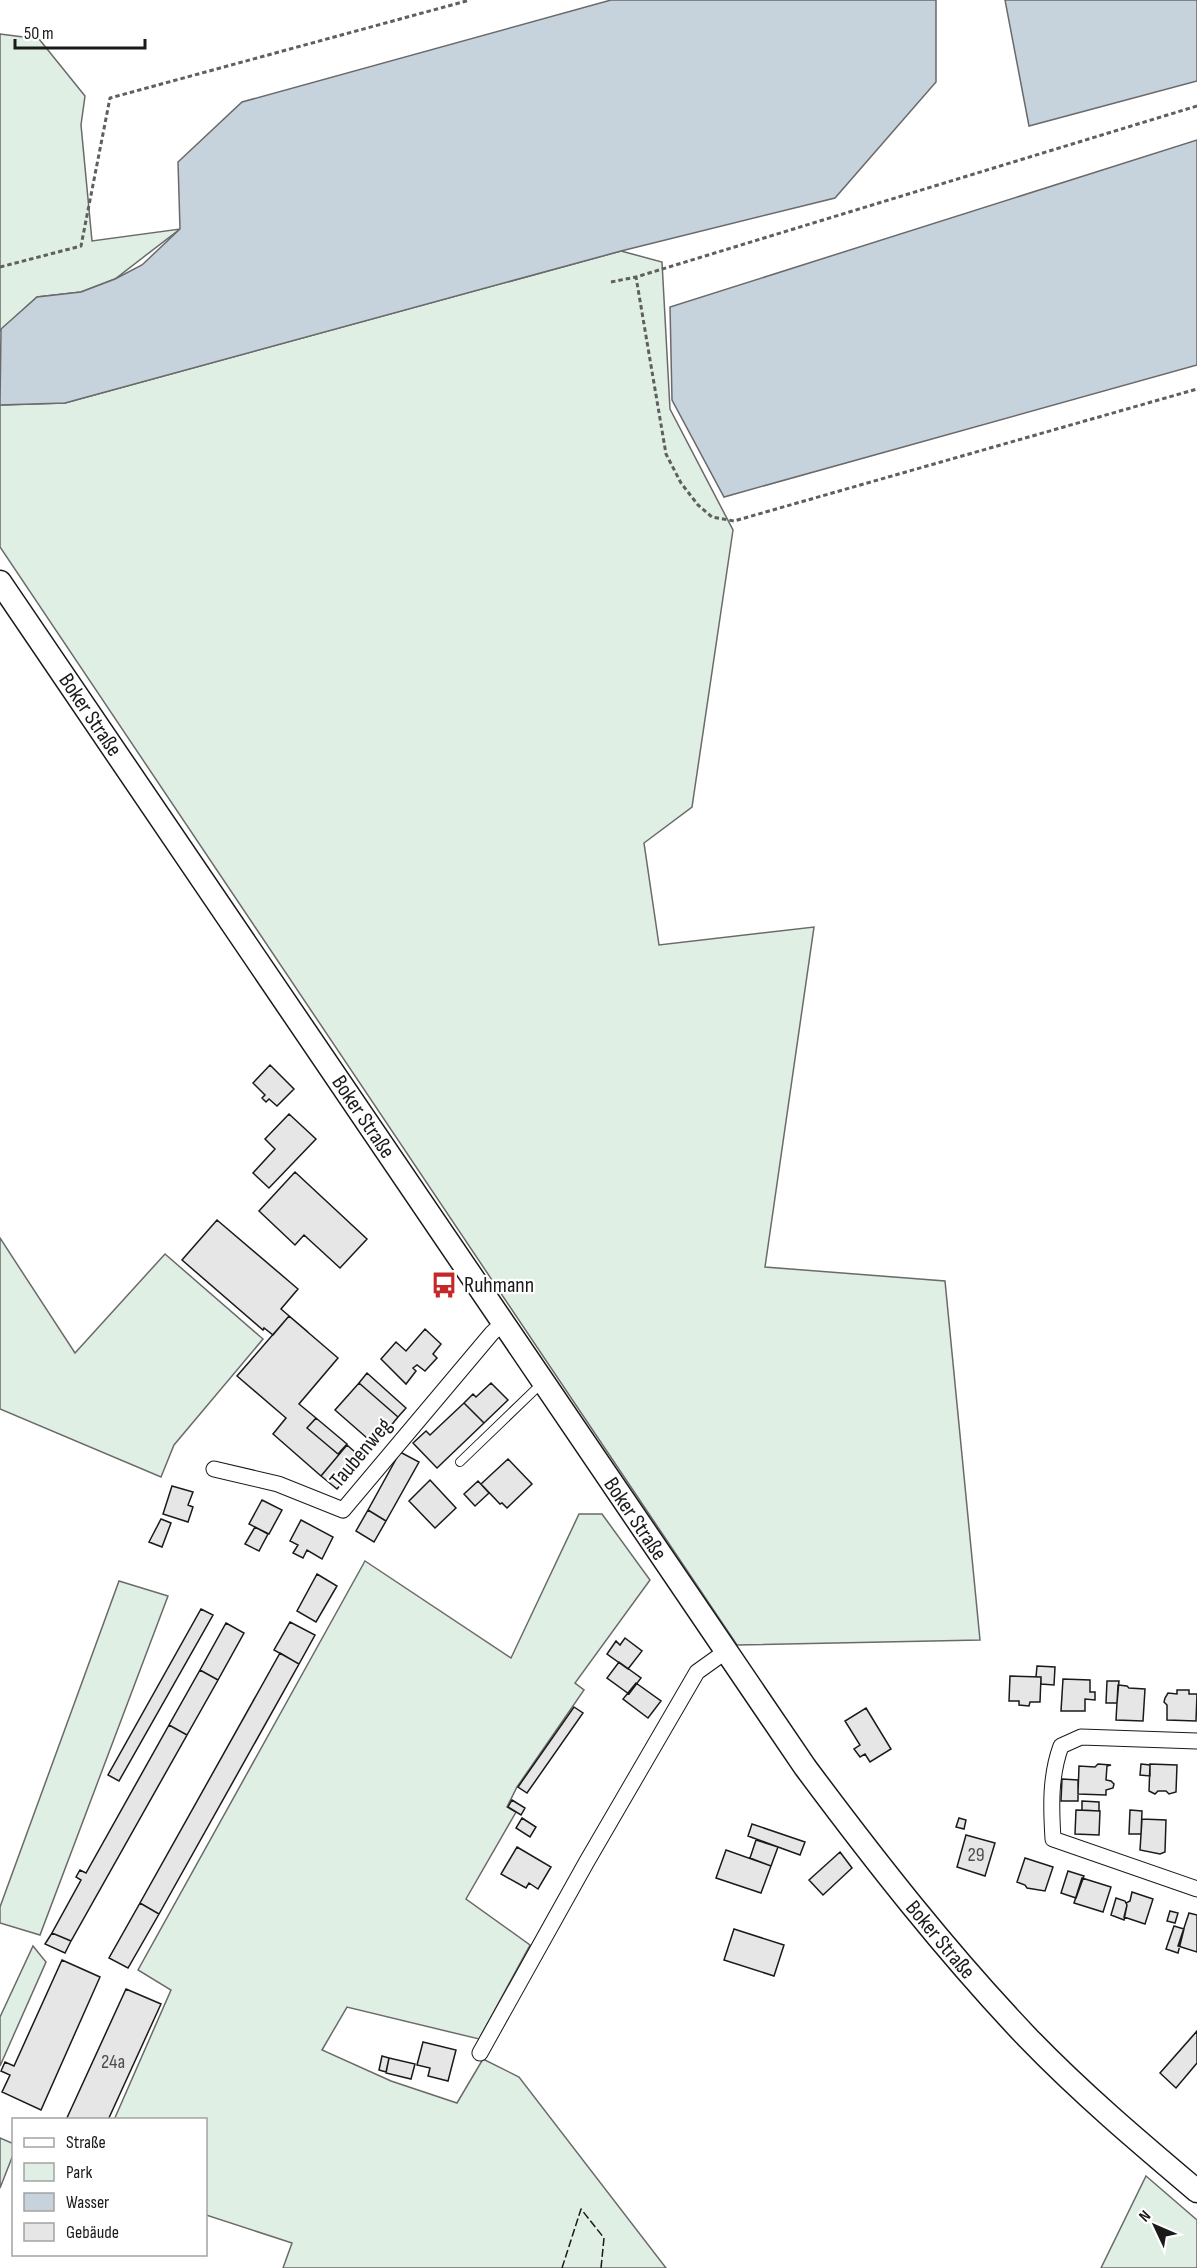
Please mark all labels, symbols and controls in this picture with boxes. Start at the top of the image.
scale bar [15,12,146,50]
text: 50 m [24,23,54,44]
street label: Boker Straße [52,668,128,762]
street label: Boker Straße [325,1070,401,1164]
bus stop icon: Ruhmann [429,1270,459,1300]
place label: Ruhmann [464,1272,534,1299]
street label: Taubenweg [324,1413,398,1493]
street label: Boker Straße [597,1472,673,1566]
house number: 29 [967,1843,985,1867]
street label: Boker Straße [899,1895,981,1985]
house number: 24a [101,2050,125,2074]
legend [12,2118,207,2256]
text: Straße [66,2132,106,2153]
text: Park [66,2162,92,2183]
text: Wasser [66,2192,109,2213]
north arrow [1125,2196,1185,2256]
text: N [1135,2207,1155,2226]
text: Gebäude [66,2222,119,2243]

